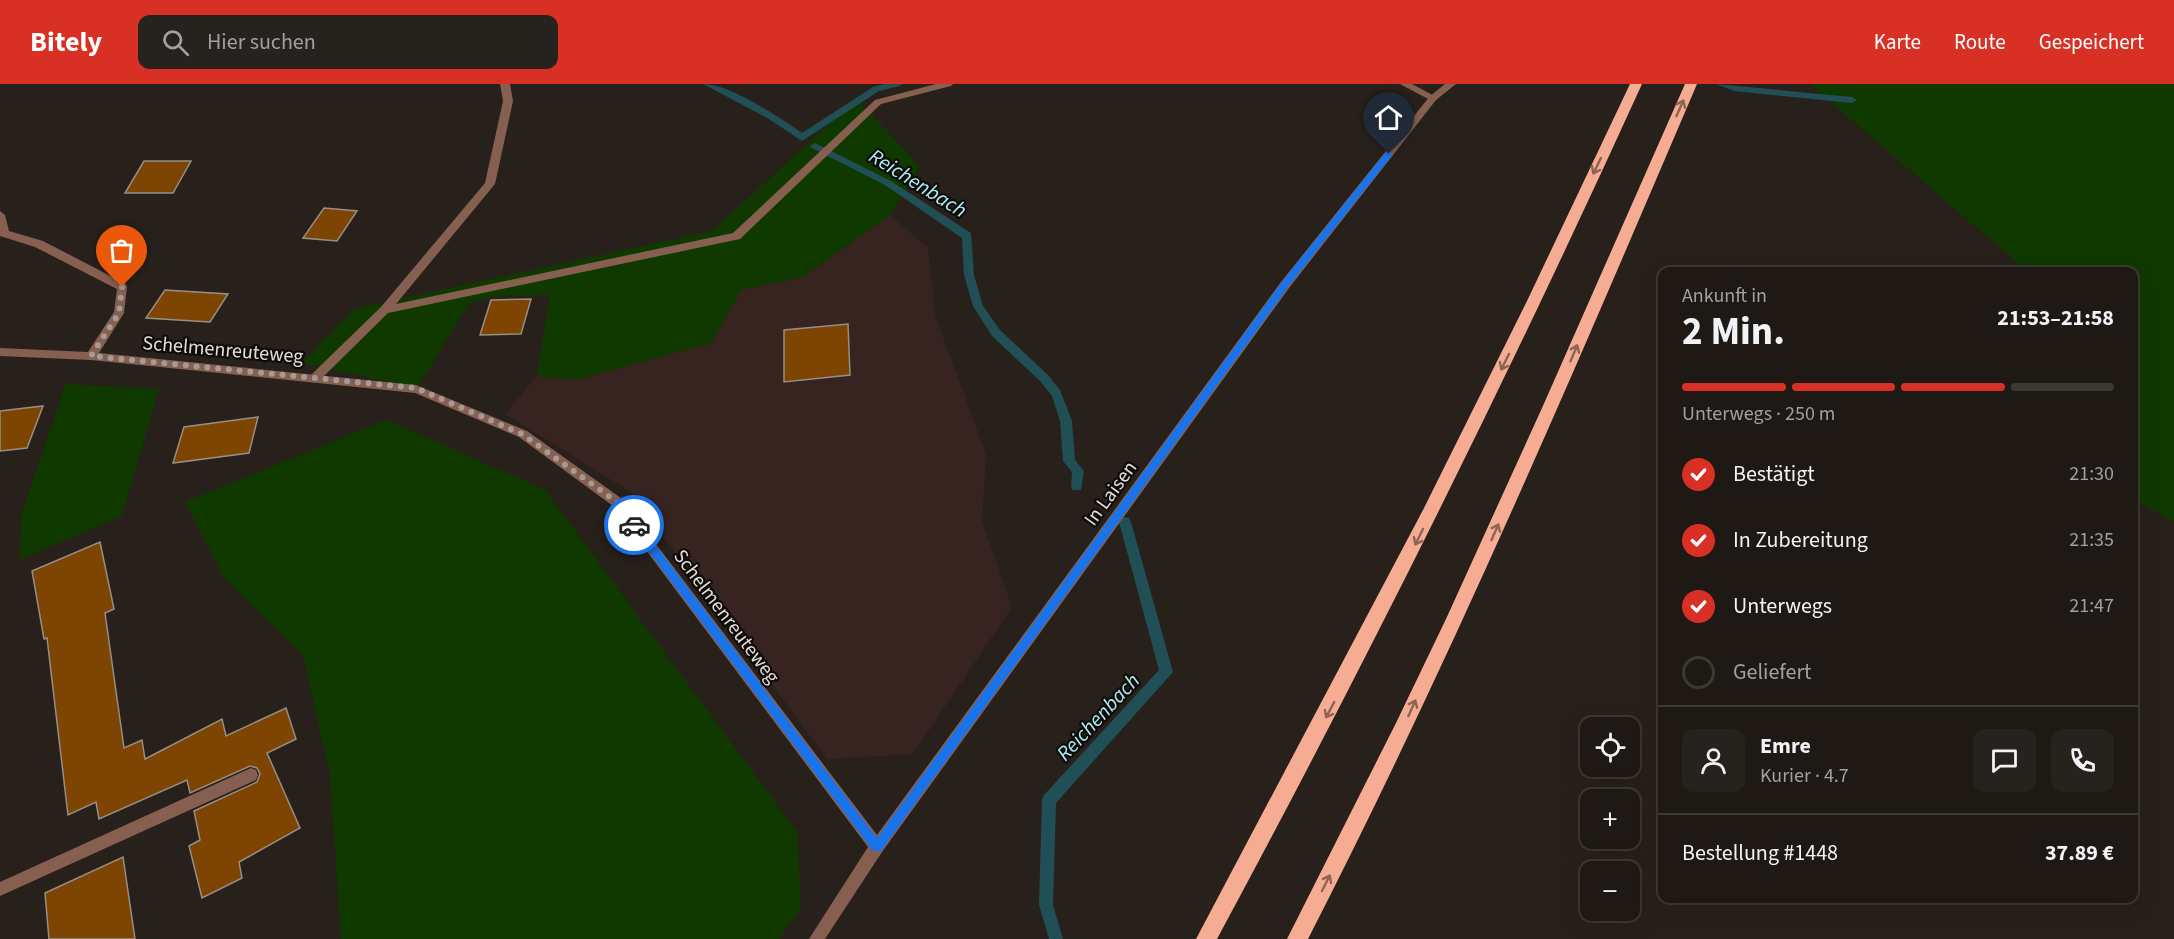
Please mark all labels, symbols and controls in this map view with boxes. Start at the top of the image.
search box [138,15,558,69]
text: Bitely [30,22,102,62]
icon: search [159,26,192,59]
text: Hier suchen [207,26,316,58]
text: Karte [1874,27,1921,57]
text: Route [1954,27,2006,57]
text: Gespeichert [2039,27,2144,57]
pin [1363,92,1414,154]
one-way arrow [1675,99,1687,117]
icon: home [1372,101,1405,134]
water label: Reichenbach [863,141,973,225]
one-way arrow [1591,157,1603,175]
pin [96,225,147,287]
icon: bag [105,234,138,267]
text: Ankunft in [1682,282,1767,310]
text: 21:53–21:58 [1997,302,2114,334]
text: 2 Min. [1682,304,1785,360]
street label: Schelmenreuteweg [141,329,304,371]
one-way arrow [1569,345,1580,363]
one-way arrow [1499,352,1510,370]
text: Unterwegs · 250 m [1682,400,1835,428]
street label: In Laisen [1078,455,1144,532]
icon: check [1682,458,1715,491]
text: Bestätigt [1733,458,1815,490]
text: 21:30 [2069,460,2114,488]
courier [604,495,664,555]
icon: car [618,509,651,542]
one-way arrow [1489,523,1501,541]
icon: check [1682,524,1715,557]
text: In Zubereitung [1733,524,1868,556]
text: 21:35 [2069,526,2114,554]
one-way arrow [1413,527,1424,545]
street label: Schelmenreuteweg [666,544,786,689]
icon: check [1682,590,1715,623]
text: Unterwegs [1733,590,1832,622]
text: 21:47 [2069,592,2114,620]
text: Geliefert [1733,656,1812,688]
water label: Reichenbach [1049,666,1147,768]
one-way arrow [1407,700,1418,718]
one-way arrow [1324,701,1336,718]
map controls [1580,717,1640,921]
button: locate [1580,717,1640,777]
button: person [1682,729,1745,792]
button: chat [1973,729,2036,792]
button: phone [2051,729,2114,792]
text: Emre [1760,730,1811,762]
text: Kurier · 4.7 [1760,762,1849,790]
button: + [1580,789,1640,849]
text: Bestellung #1448 [1682,837,1838,869]
text: 37.89 € [2045,837,2114,869]
button: − [1580,861,1640,921]
one-way arrow [1320,875,1332,892]

